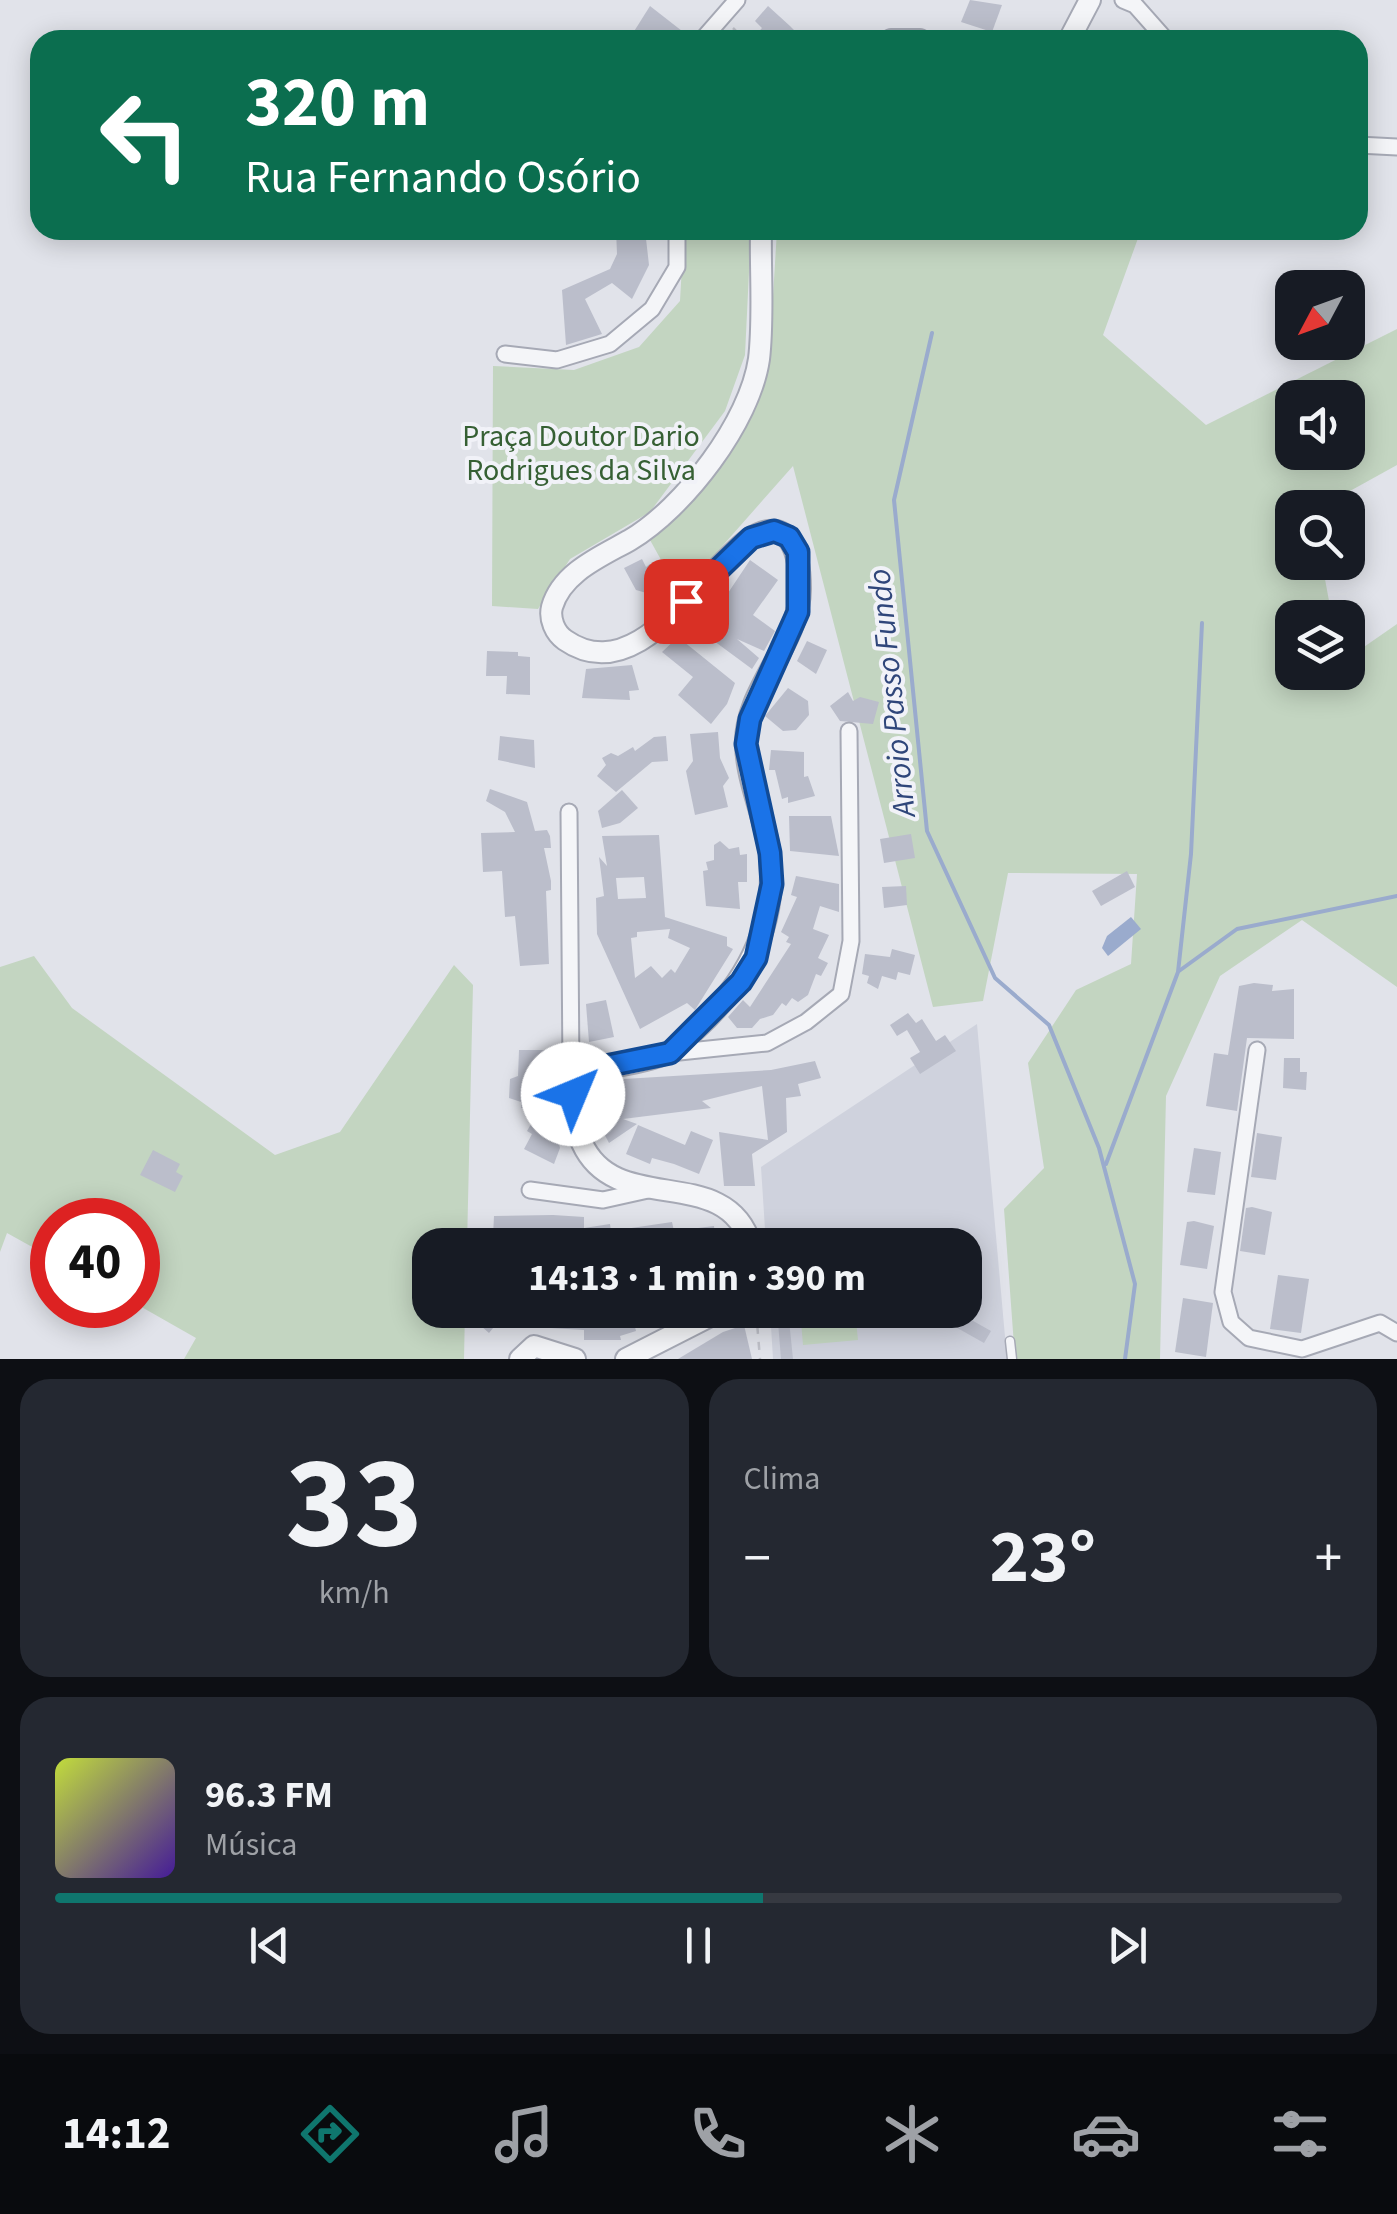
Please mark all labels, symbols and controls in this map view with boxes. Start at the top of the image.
text: 320 m [245,53,430,153]
icon: left [80,70,210,200]
text: Rua Fernando Osório [245,146,641,210]
north arrow [1275,270,1365,360]
map controls [1275,270,1365,690]
button: sound [1275,380,1365,470]
park label: Praça Doutor Dario Rodrigues da Silva [462,415,700,492]
button: search [1275,490,1365,580]
pin [644,559,729,644]
water label: Arroio Passo Fundo [856,567,928,821]
icon: arrive [659,574,714,629]
button: layers [1275,600,1365,690]
position arrow [521,1042,625,1146]
speed limit sign: 40 [30,1198,160,1328]
text: 14:13 · 1 min · 390 m [528,1251,866,1305]
text: 33 [286,1412,423,1597]
text: Clima [744,1456,820,1502]
text: 23° [989,1504,1096,1611]
text: − [744,1520,771,1598]
text: + [1315,1520,1342,1598]
text: km/h [319,1570,390,1616]
text: 96.3 FM [205,1768,333,1822]
text: Música [205,1822,297,1868]
icon: previous [242,1918,297,1973]
icon: pause [671,1918,726,1973]
icon: next [1100,1918,1155,1973]
icon: directions [295,2099,365,2169]
icon: music [489,2099,559,2169]
icon: phone [683,2099,753,2169]
icon: climate [877,2099,947,2169]
icon: car [1071,2099,1141,2169]
icon: filters [1265,2099,1335,2169]
text: 14:12 [62,2102,171,2166]

